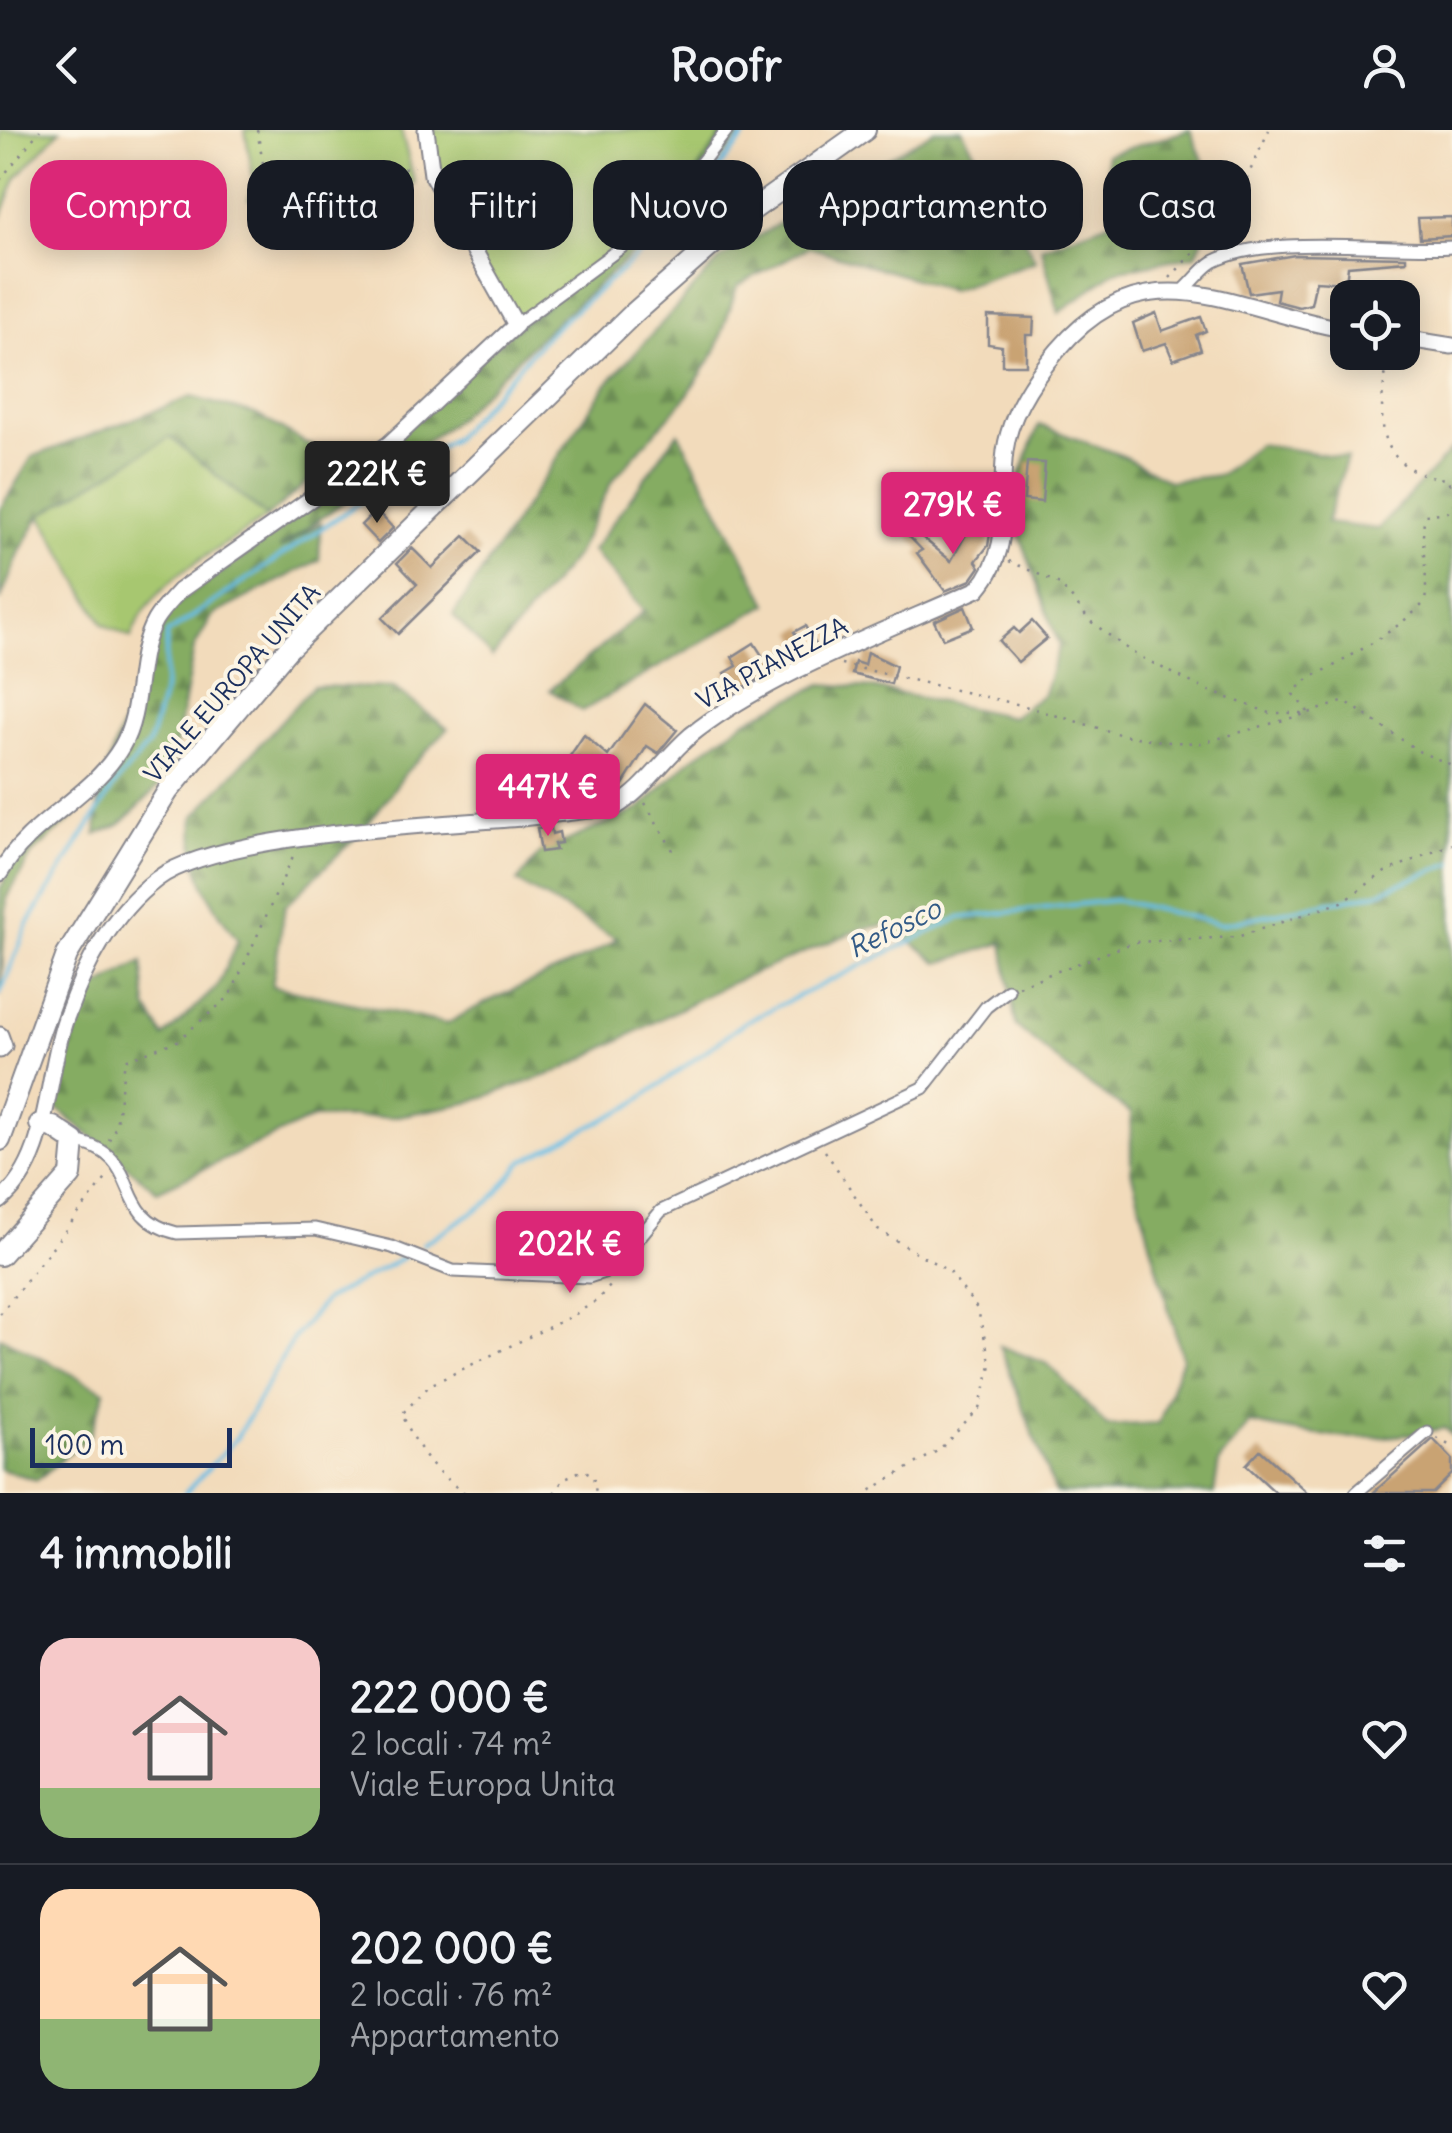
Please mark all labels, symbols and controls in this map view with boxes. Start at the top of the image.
text: Roofr [670,37,782,93]
icon: back [40,38,95,93]
icon: person [1357,38,1412,93]
chip: Compra [30,160,227,250]
chip: Affitta [247,160,414,250]
chip: Filtri [434,160,573,250]
chip: Nuovo [593,160,763,250]
chip: Appartamento [783,160,1083,250]
chip: Casa [1103,160,1251,250]
map controls [1330,280,1420,370]
button: locate [1330,280,1420,370]
pin: 222K € [296,441,458,526]
text: 222K € [327,453,427,494]
pin: 279K € [872,472,1034,557]
text: 279K € [903,484,1003,525]
street label: VIALE EUROPA UNITA [137,577,327,789]
street label: VIA PIANEZZA [691,610,853,716]
pin: 447K € [467,754,629,839]
text: 447K € [498,766,598,807]
water label: Refosco [841,889,948,966]
pin: 202K € [489,1211,651,1296]
text: 202K € [518,1223,622,1264]
scale bar [30,1423,232,1468]
text: 100 m [45,1427,124,1463]
icon: filters [1357,1526,1412,1581]
text: 4 immobili [40,1527,232,1579]
text: 222 000 € [350,1671,549,1723]
icon: home [120,1678,240,1798]
icon: heart [1357,1711,1412,1766]
text: 2 locali · 74 m² [350,1723,552,1764]
text: Viale Europa Unita [350,1764,616,1805]
text: 202 000 € [350,1922,554,1974]
icon: home [120,1929,240,2049]
icon: heart [1357,1962,1412,2017]
text: 2 locali · 76 m² [350,1974,553,2015]
text: Appartamento [350,2015,560,2056]

